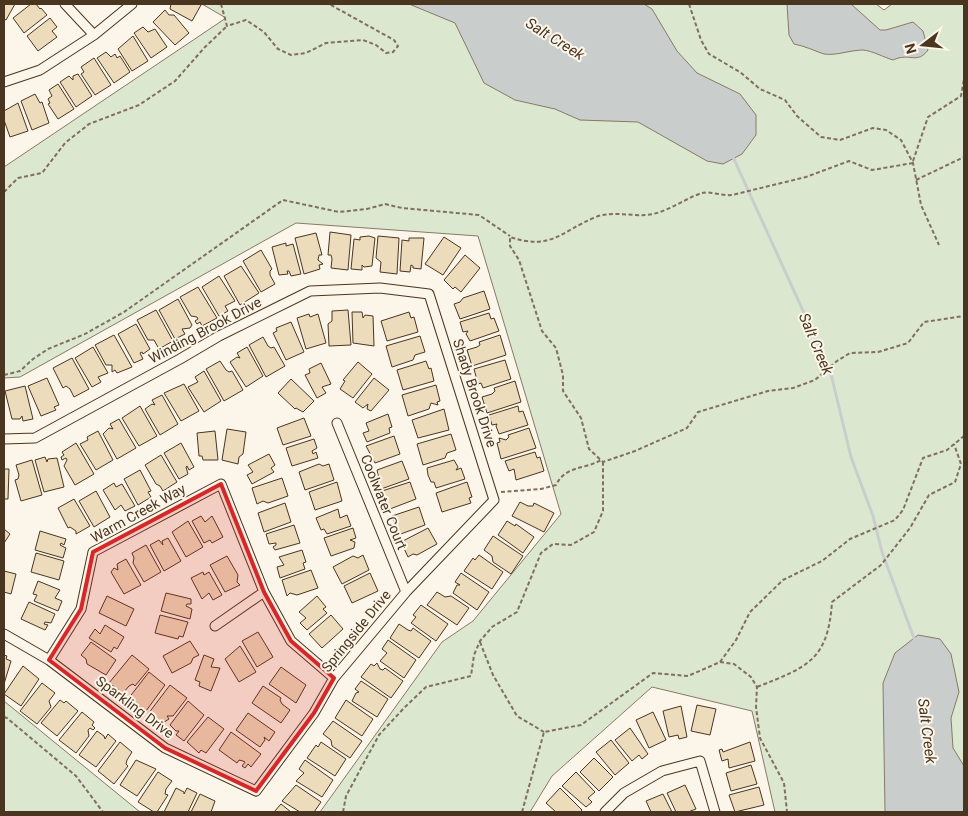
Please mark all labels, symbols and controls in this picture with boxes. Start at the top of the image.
water label: Salt Creek [522,14,588,64]
north arrow [898,20,948,70]
text: N [901,42,920,56]
street label: Winding Brook Drive [146,294,264,366]
water label: Salt Creek [795,310,837,378]
street label: Shady Brook Drive [450,337,500,449]
street label: Coolwater Court [358,452,411,552]
street label: Warm Creek Way [88,480,188,546]
street label: Springside Drive [318,587,394,675]
street label: Sparkling Drive [93,673,177,741]
water label: Salt Creek [914,697,940,765]

